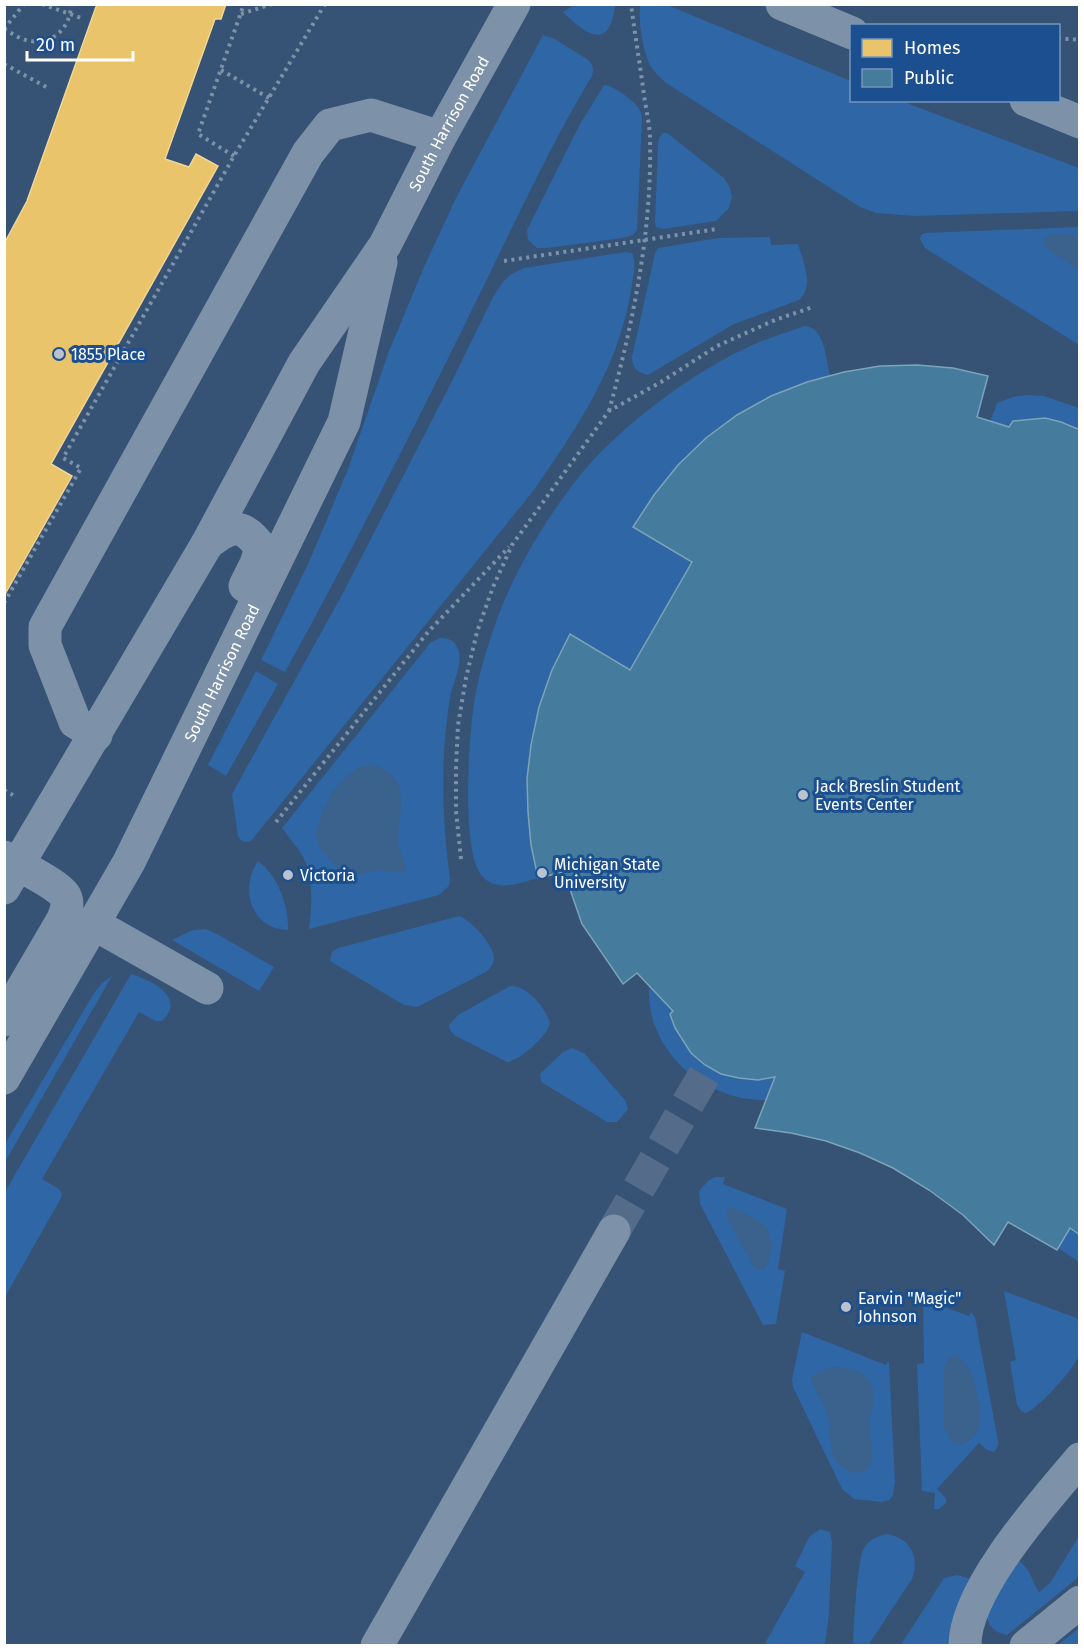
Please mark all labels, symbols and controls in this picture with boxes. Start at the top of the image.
scale bar [27,24,134,62]
legend [850,24,1060,102]
text: 20 m [36,34,75,56]
text: Homes [904,37,960,59]
street label: South Harrison Road [405,53,493,195]
text: Public [904,67,954,89]
place label: 1855 Place [71,345,145,364]
marker: 1855 Place [52,347,66,361]
street label: South Harrison Road [180,601,263,745]
place label: Jack Breslin Student Events Center [815,777,961,814]
marker: Jack Breslin Student Events Center [796,788,810,802]
place label: Michigan State University [554,855,660,892]
place label: Victoria [300,866,355,885]
marker: Michigan State University [535,866,549,880]
marker: Victoria [281,868,295,882]
place label: Earvin "Magic" Johnson [858,1289,962,1326]
marker: Earvin "Magic" Johnson [839,1300,853,1314]

